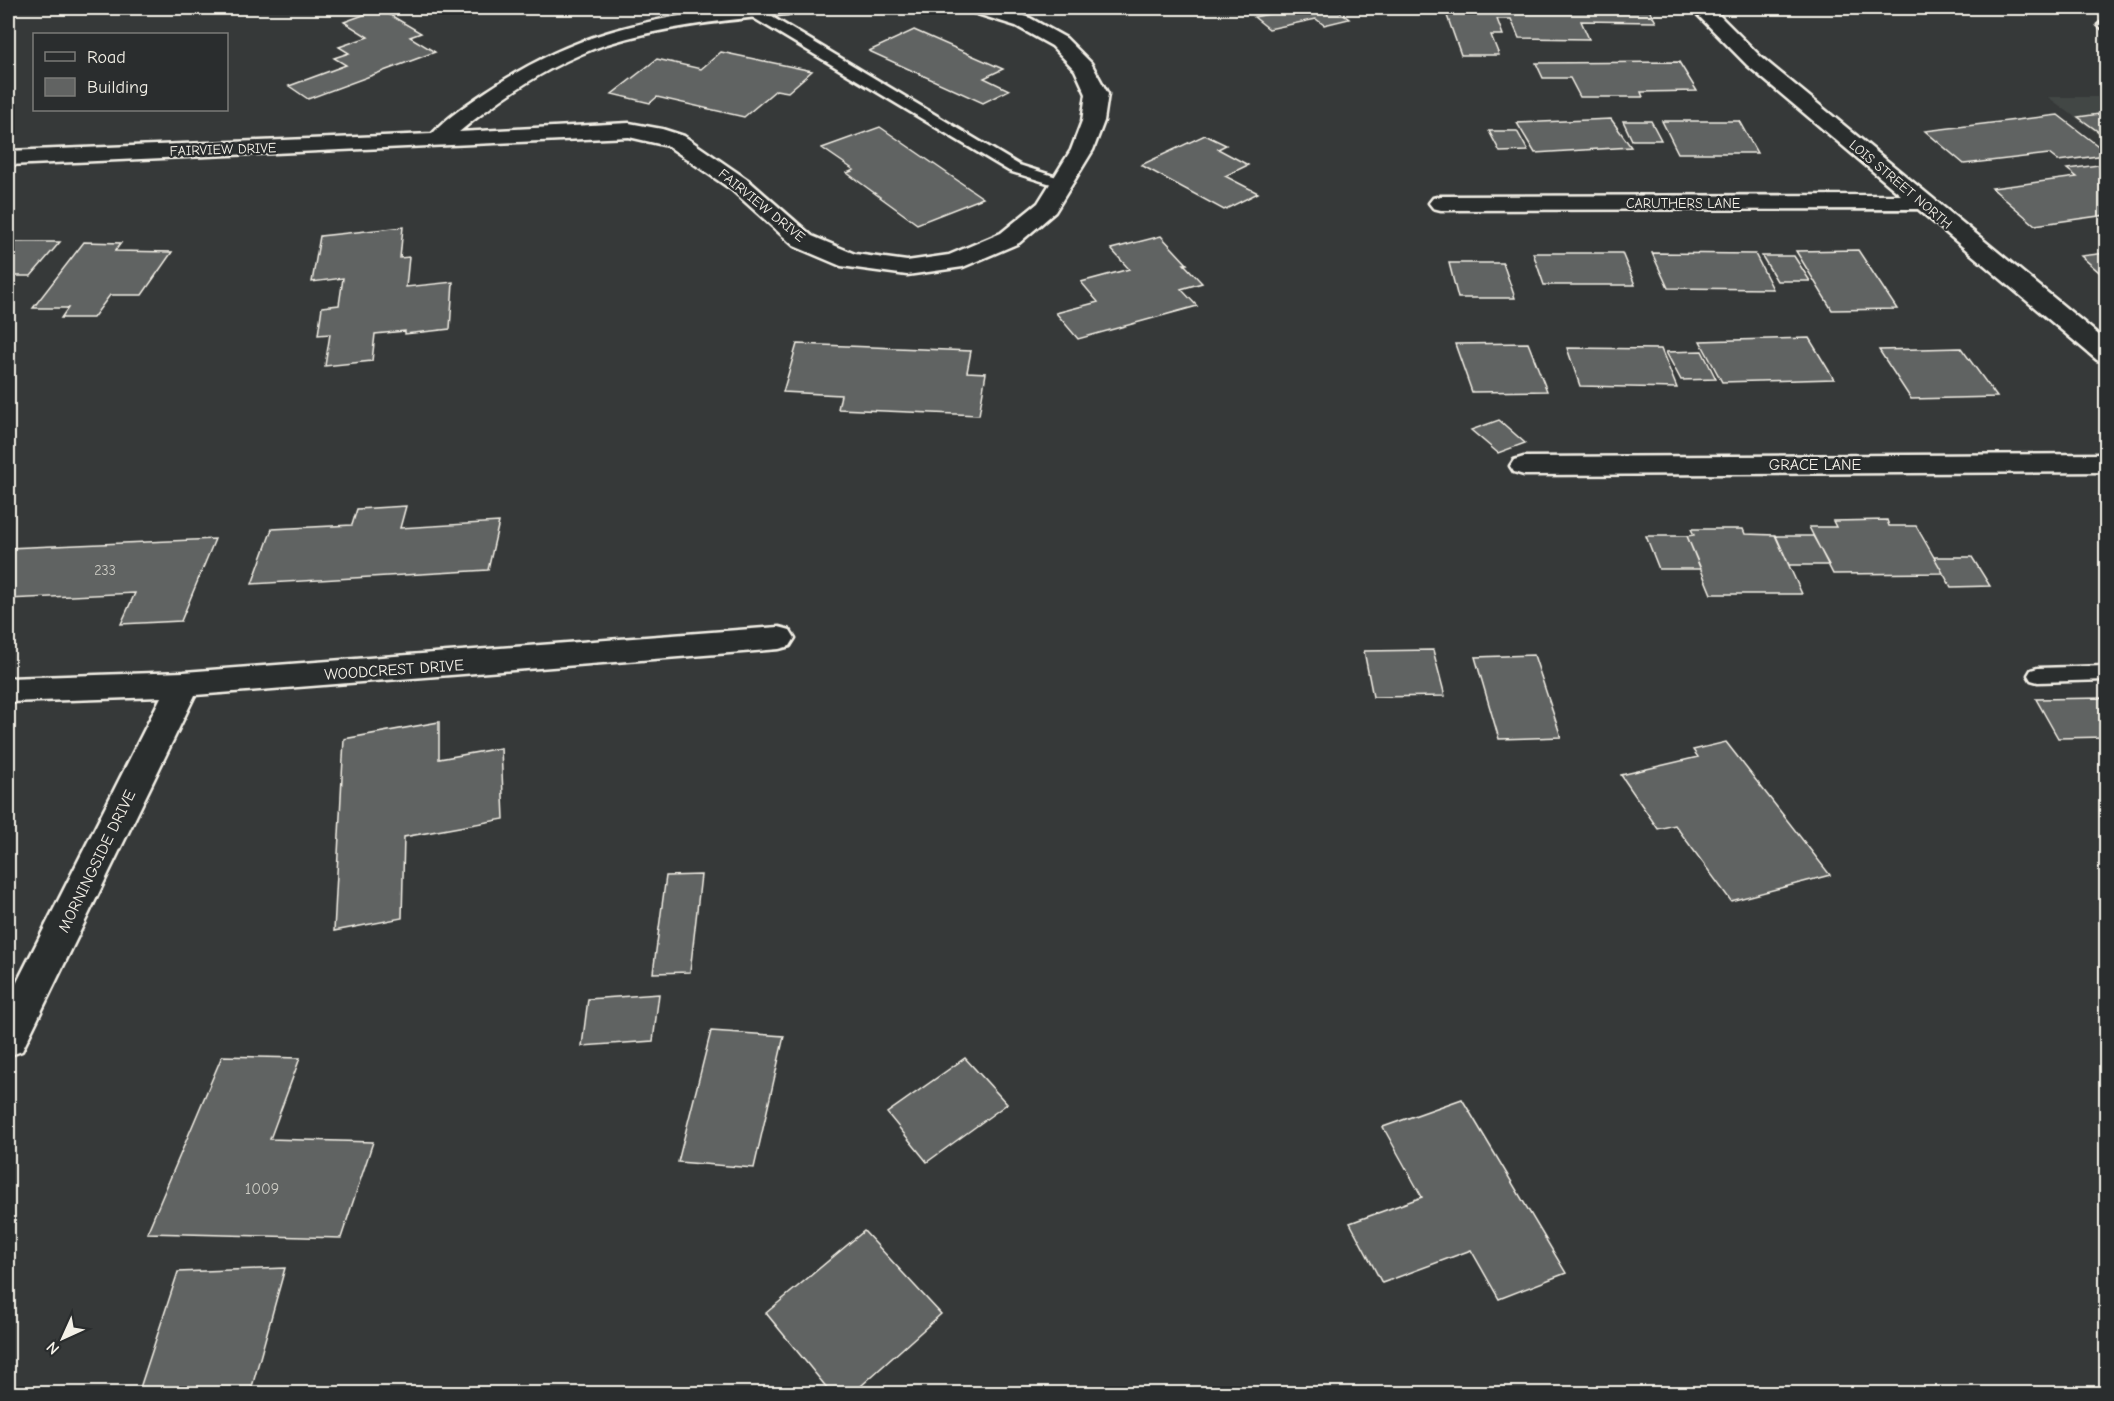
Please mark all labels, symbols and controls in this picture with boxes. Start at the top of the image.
legend [33,33,228,111]
text: Road [87,47,126,68]
text: Building [87,77,149,98]
street label: LOIS STREET NORTH [1846,136,1956,232]
street label: FAIRVIEW DRIVE [169,139,277,160]
street label: FAIRVIEW DRIVE [715,165,809,246]
street label: CARUTHERS LANE [1626,195,1740,212]
street label: GRACE LANE [1769,456,1862,474]
house number: 233 [94,562,116,579]
street label: WOODCREST DRIVE [324,656,465,684]
street label: MORNINGSIDE DRIVE [55,787,139,936]
house number: 1009 [245,1180,279,1198]
north arrow [33,1308,93,1368]
text: N [43,1338,63,1358]

